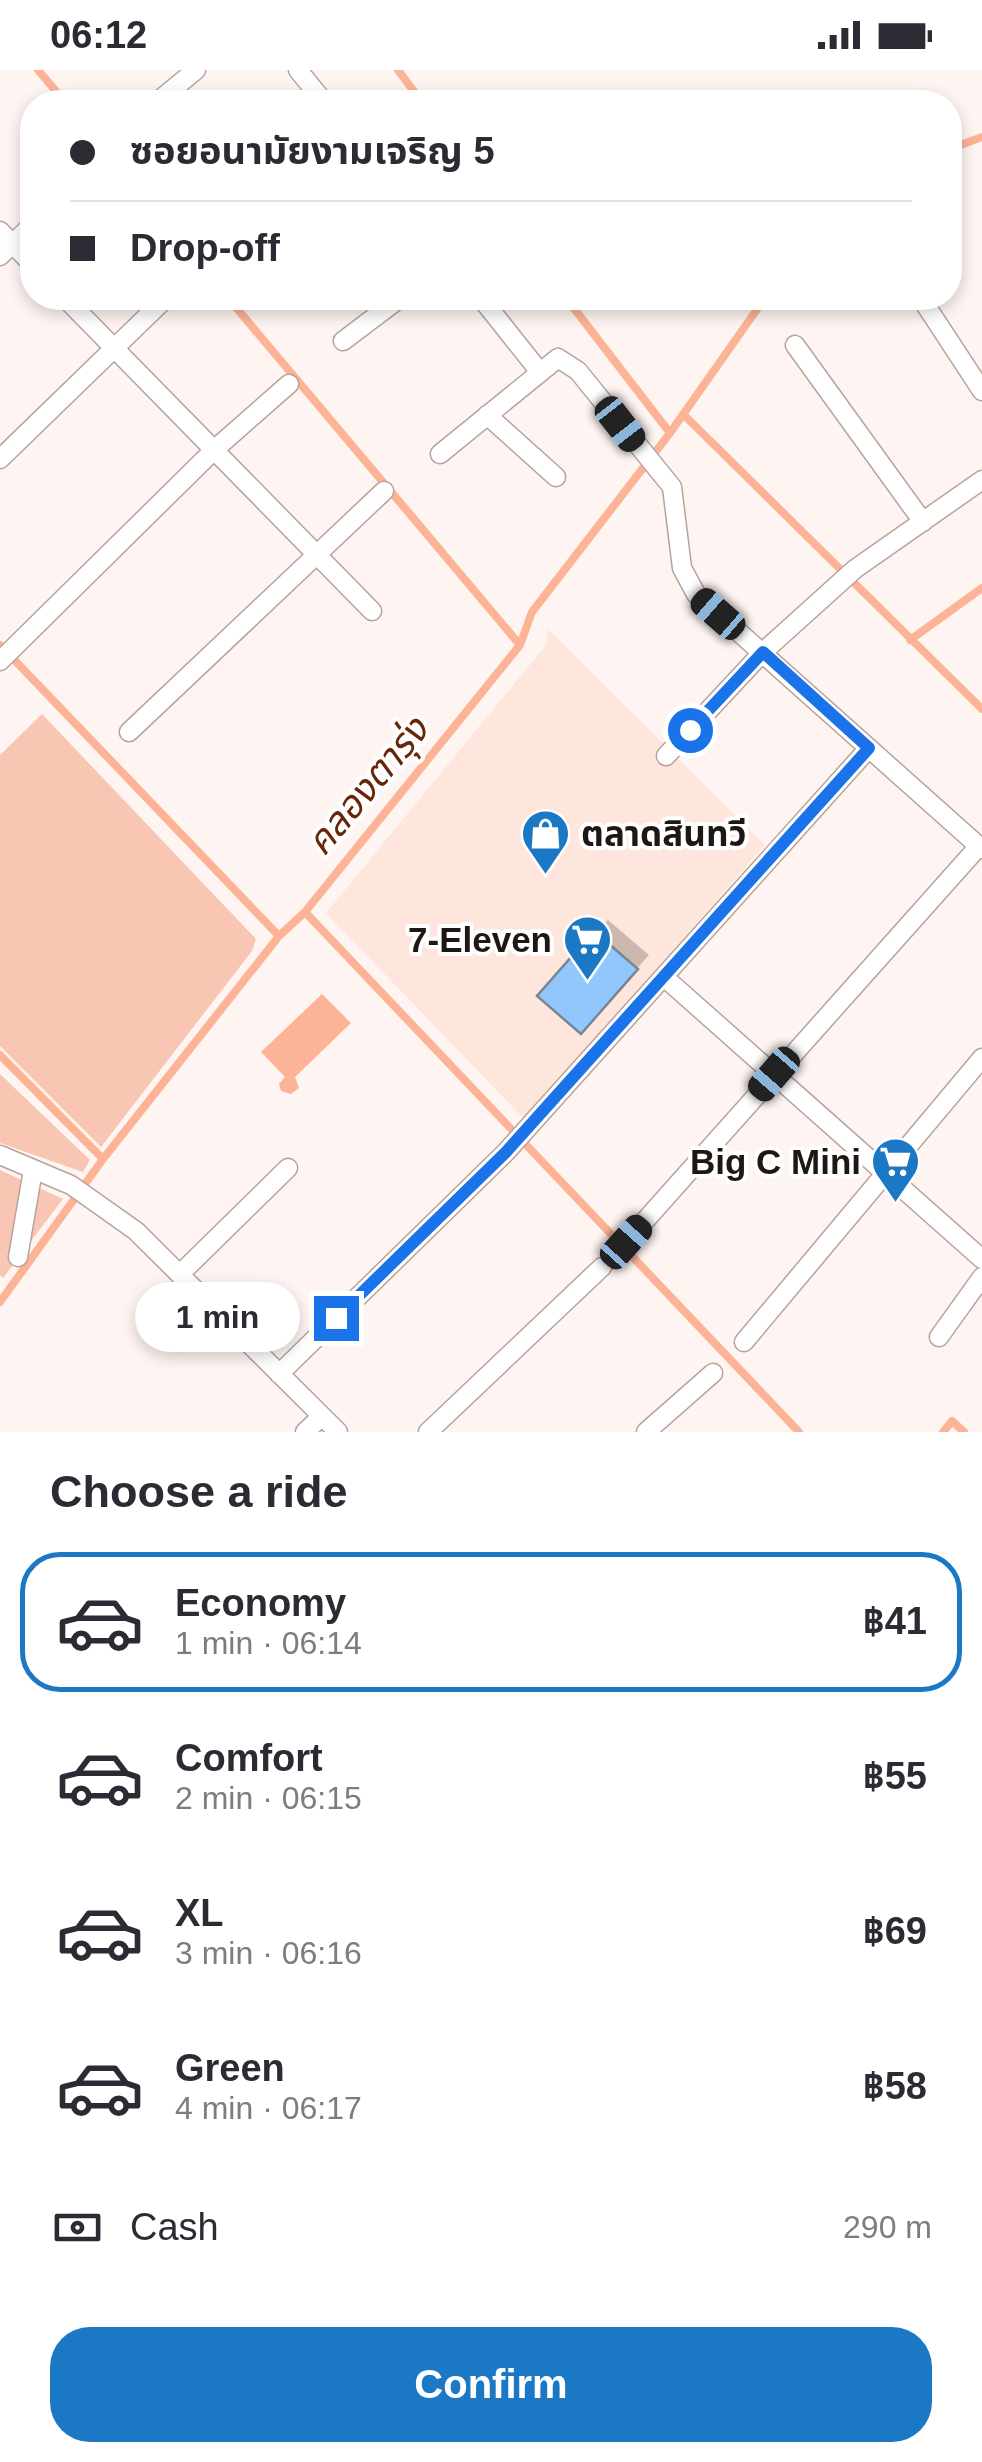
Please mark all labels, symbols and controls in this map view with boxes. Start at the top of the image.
text: 06:12 [50,14,147,56]
text: ซอยอนามัยงามเจริญ 5 [130,130,495,172]
text: Drop-off [130,227,280,269]
car [590,391,650,457]
car [686,583,750,645]
water label: คลองตารุ่ง [298,708,439,864]
route start [668,708,713,753]
shop icon: ตลาดสินทวี [520,808,572,876]
place label: ตลาดสินทวี [581,814,746,853]
supermarket icon: 7-Eleven [561,914,613,982]
place label: 7-Eleven [408,920,552,959]
car [743,1042,805,1106]
supermarket icon: Big C Mini [870,1136,922,1204]
place label: Big C Mini [690,1142,861,1181]
car [595,1210,657,1274]
callout: 1 min [136,1283,301,1353]
route end [314,1296,359,1341]
text: 1 min [176,1299,259,1335]
text: Choose a ride [50,1466,348,1517]
icon: car [55,1577,145,1667]
text: Economy [175,1582,346,1624]
text: ฿41 [863,1600,927,1642]
text: 1 min · 06:14 [175,1625,362,1661]
icon: car [55,1732,145,1822]
text: Comfort [175,1737,323,1779]
text: ฿55 [863,1755,927,1797]
text: 2 min · 06:15 [175,1780,362,1816]
icon: car [55,1887,145,1977]
text: XL [175,1892,224,1934]
text: ฿69 [863,1910,927,1952]
text: 3 min · 06:16 [175,1935,362,1971]
icon: car [55,2042,145,2132]
text: Green [175,2047,285,2089]
text: ฿58 [863,2065,927,2107]
text: 4 min · 06:17 [175,2090,362,2126]
icon: cash [50,2200,105,2255]
text: Cash [130,2206,219,2248]
text: 290 m [843,2209,932,2245]
button: Confirm [50,2327,932,2442]

